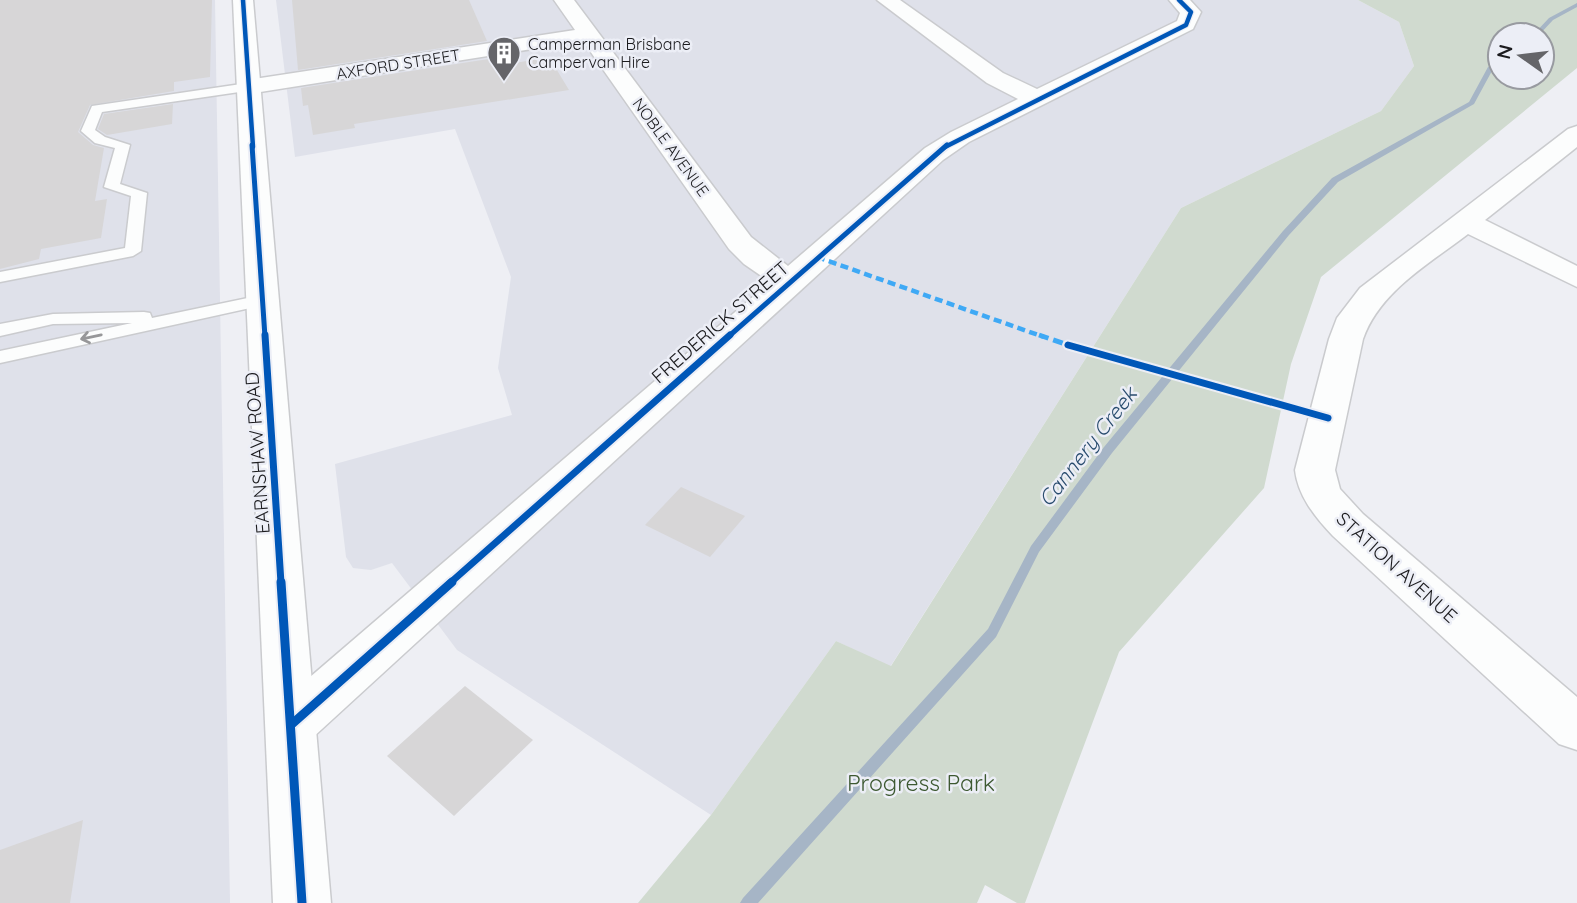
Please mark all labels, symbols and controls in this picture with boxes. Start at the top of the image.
north arrow [1486,21,1556,91]
building icon: Camperman Brisbane Campervan Hire [485,34,523,83]
place label: Camperman Brisbane Campervan Hire [528,34,691,72]
text: N [1491,42,1518,62]
street label: AXFORD STREET [335,44,462,84]
street label: NOBLE AVENUE [629,94,713,200]
street label: FREDERICK STREET [646,256,794,388]
one-way arrow [80,331,103,345]
street label: EARNSHAW ROAD [239,371,275,535]
water label: Cannery Creek [1032,380,1143,511]
street label: STATION AVENUE [1332,506,1462,628]
park label: Progress Park [847,768,995,797]

